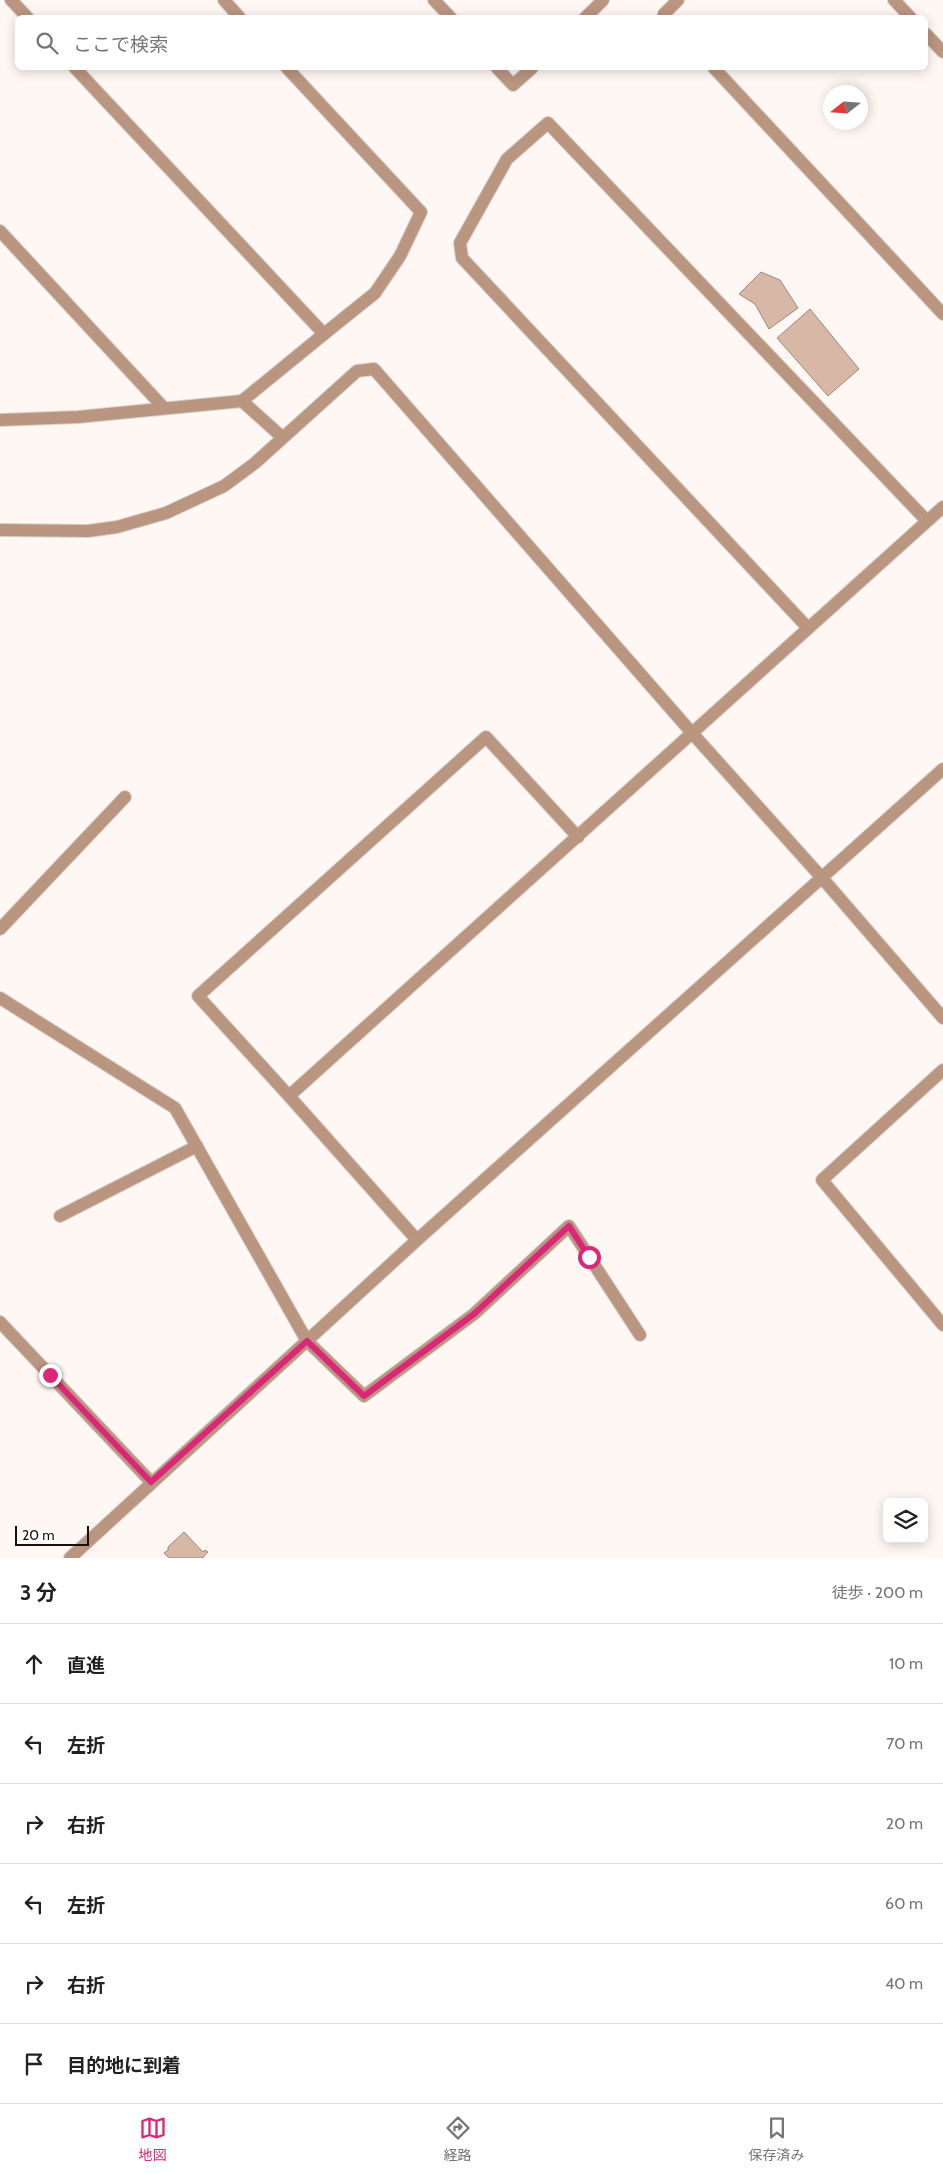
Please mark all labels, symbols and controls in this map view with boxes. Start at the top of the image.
search box [15,15,928,70]
icon: search [33,29,61,57]
text: ここで検索 [73,33,168,56]
north arrow [823,85,868,130]
route start [578,1246,601,1269]
route end [39,1364,62,1387]
map controls [883,1498,928,1543]
button: layers [883,1498,928,1543]
scale bar [15,1523,89,1546]
text: 20 m [22,1526,55,1544]
text: 3 分 [20,1580,57,1605]
text: 徒歩 · 200 m [832,1583,923,1602]
icon: ahead [20,1650,48,1678]
text: 直進 [67,1654,105,1677]
text: 10 m [889,1654,923,1673]
icon: left [20,1730,48,1758]
text: 左折 [67,1734,105,1757]
text: 70 m [886,1734,923,1753]
icon: right [20,1810,48,1838]
text: 右折 [67,1814,105,1837]
text: 20 m [886,1814,923,1833]
icon: left [20,1890,48,1918]
text: 左折 [67,1894,105,1917]
text: 60 m [885,1894,923,1913]
icon: right [20,1970,48,1998]
text: 右折 [67,1974,105,1997]
text: 40 m [885,1974,923,1993]
icon: arrive [20,2050,48,2078]
text: 目的地に到着 [67,2054,181,2077]
tab: 地図 [139,2114,167,2164]
tab: 経路 [444,2114,472,2164]
tab: 保存済み [749,2114,805,2164]

